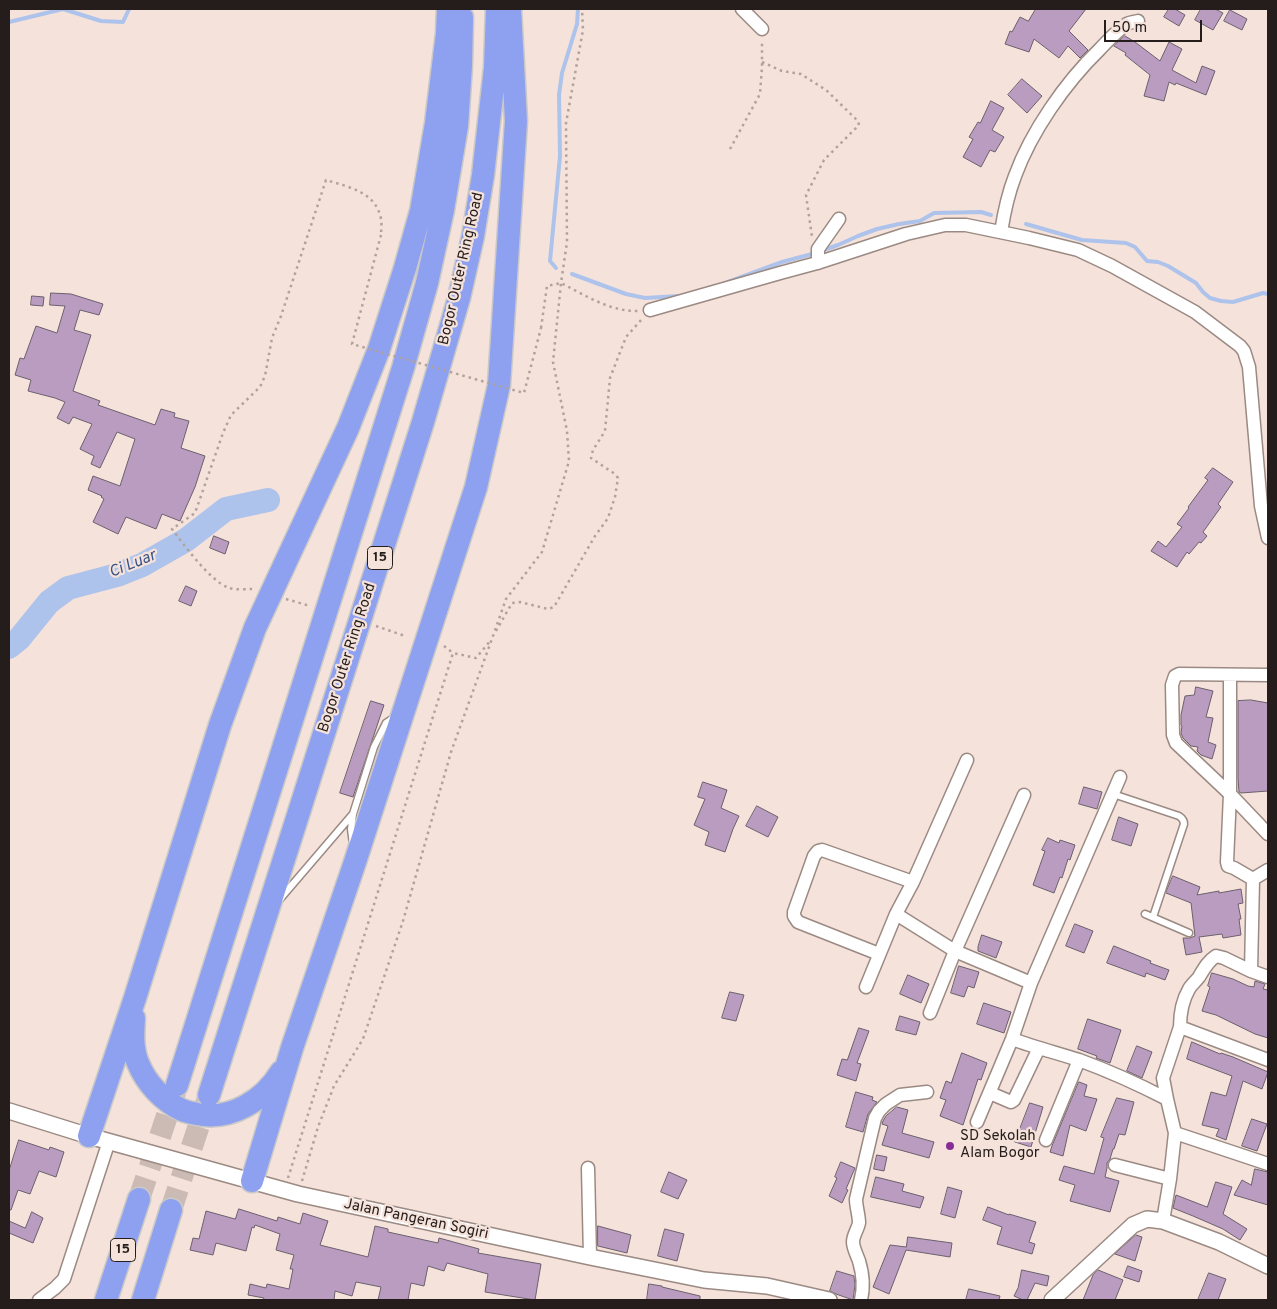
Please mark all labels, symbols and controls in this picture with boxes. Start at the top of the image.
scale bar [1107,10,1204,42]
text: 50 m [1112,19,1147,38]
street label: Bogor Outer Ring Road [436,191,488,347]
road number: 15 [368,546,392,570]
water label: Ci Luar [107,547,159,583]
street label: Bogor Outer Ring Road [315,581,381,735]
place label: SD Sekolah Alam Bogor [960,1128,1040,1163]
marker: SD Sekolah Alam Bogor [944,1140,956,1152]
street label: Jalan Pangeran Sogiri [342,1196,490,1244]
road number: 15 [110,1238,136,1262]

